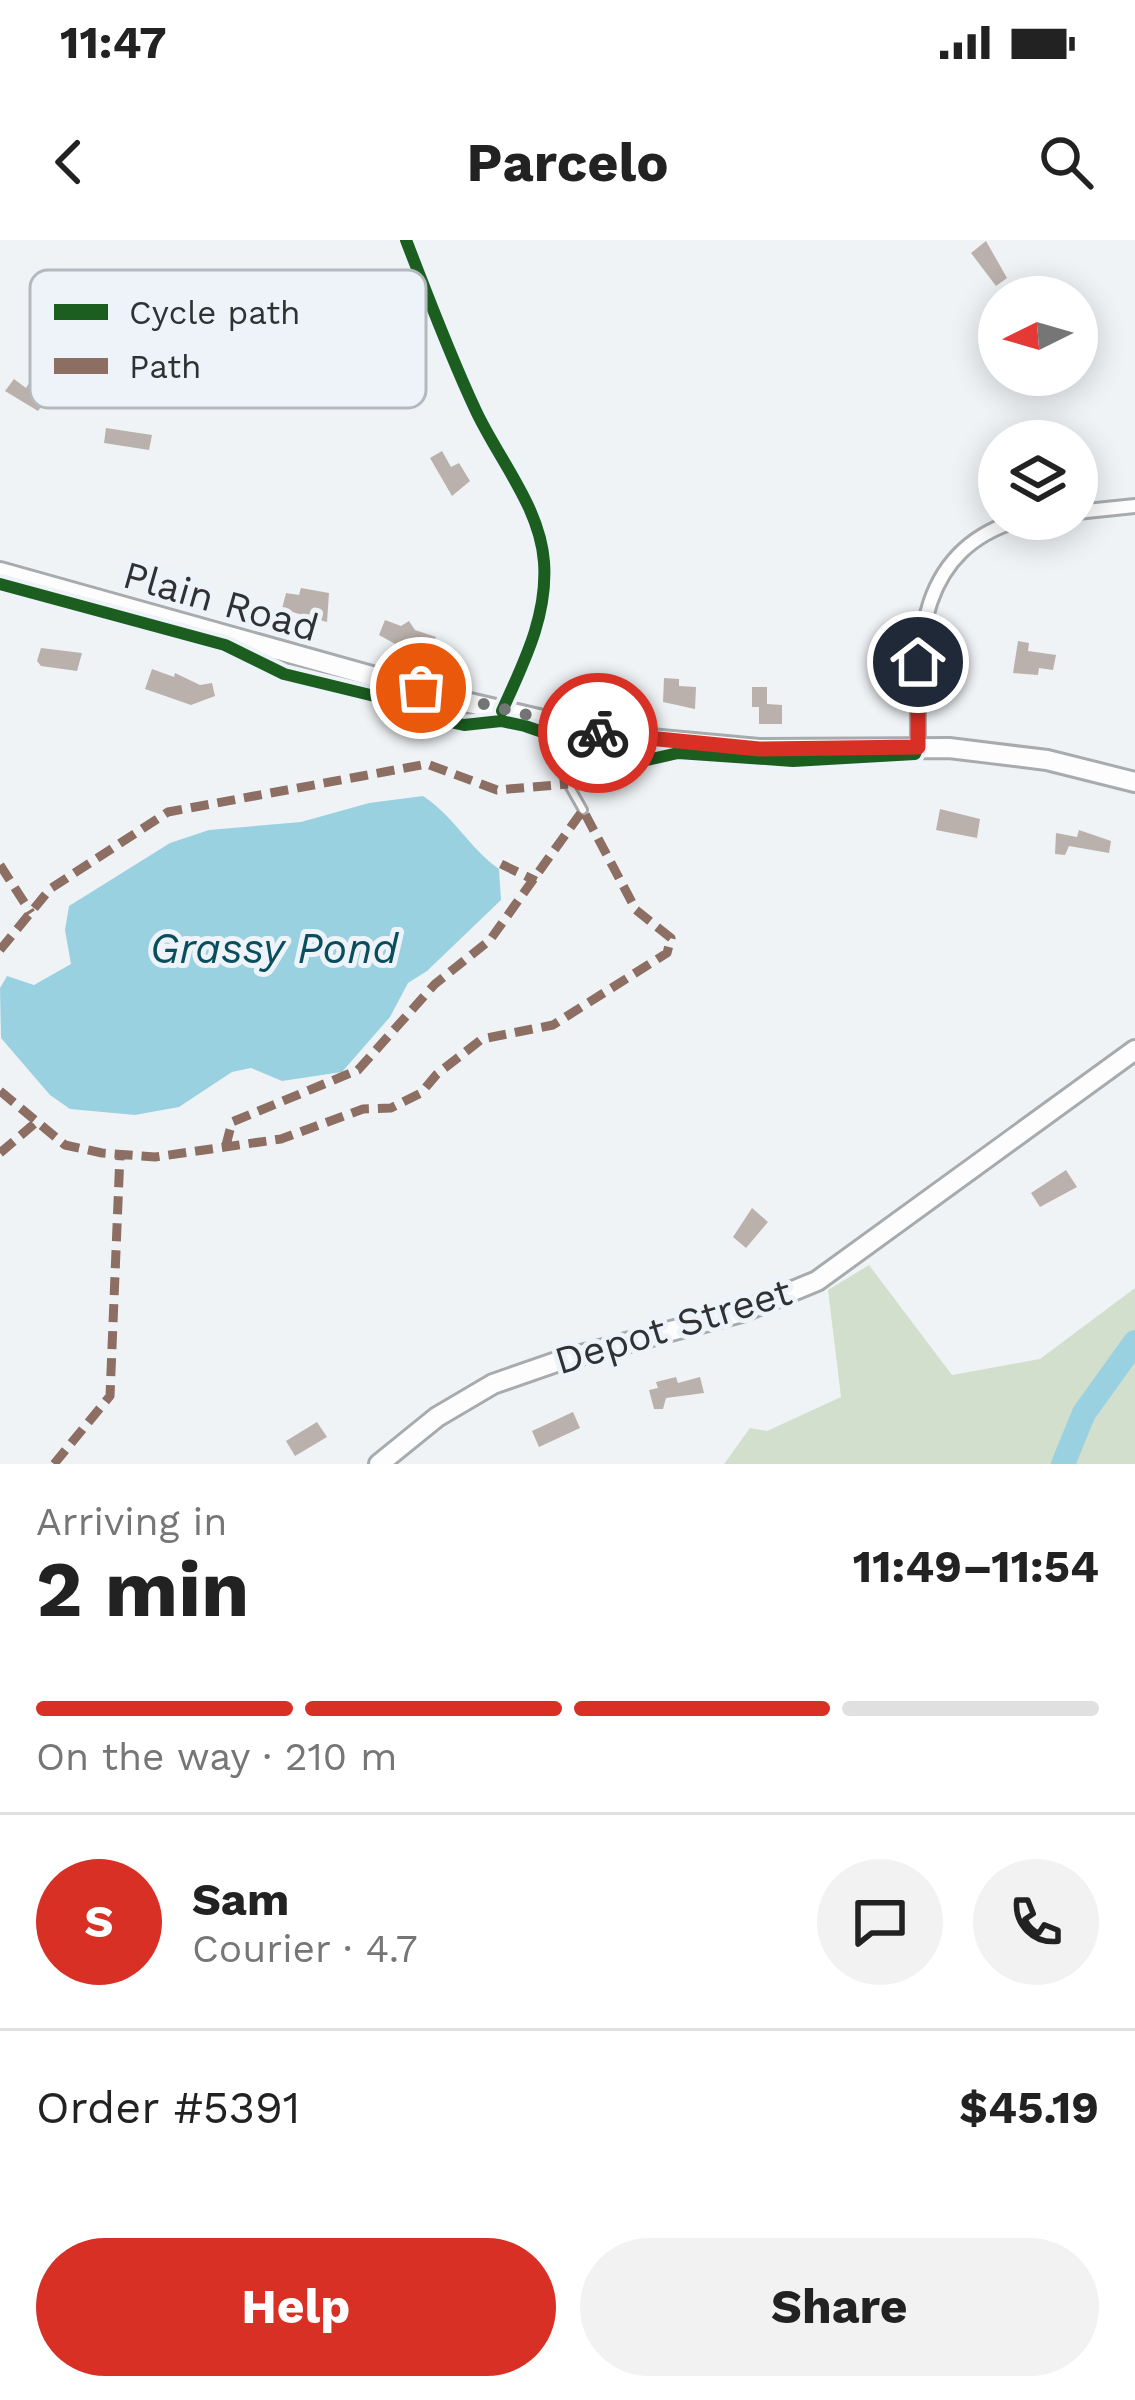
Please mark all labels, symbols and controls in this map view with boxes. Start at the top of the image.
text: 11:47 [60,16,167,69]
icon: back [36,129,102,195]
icon: search [1033,129,1099,195]
text: Parcelo [466,131,669,194]
legend [30,270,426,408]
north arrow [978,276,1098,396]
map controls [978,276,1098,540]
text: Cycle path [129,293,301,332]
text: Path [129,347,201,386]
button: layers [978,420,1098,540]
street label: Plain Road [118,552,324,650]
pin [867,611,969,713]
icon: home [885,629,951,695]
pin [370,637,472,739]
icon: bag [388,655,454,721]
courier [538,673,658,793]
icon: bike [565,700,631,766]
water label: Grassy Pond [150,924,399,973]
street label: Depot Street [549,1269,797,1383]
text: Arriving in [36,1499,227,1544]
text: 11:49–11:54 [853,1540,1099,1593]
text: 2 min [36,1543,249,1635]
text: On the way · 210 m [36,1734,397,1779]
button: chat [817,1859,943,1985]
button: phone [973,1859,1099,1985]
text: Sam [192,1873,289,1926]
text: S [84,1895,114,1948]
text: Courier · 4.7 [192,1926,418,1971]
text: Order #5391 [36,2081,300,2134]
text: $45.19 [959,2081,1099,2134]
button: Help [36,2238,556,2376]
button: Share [580,2238,1099,2376]

